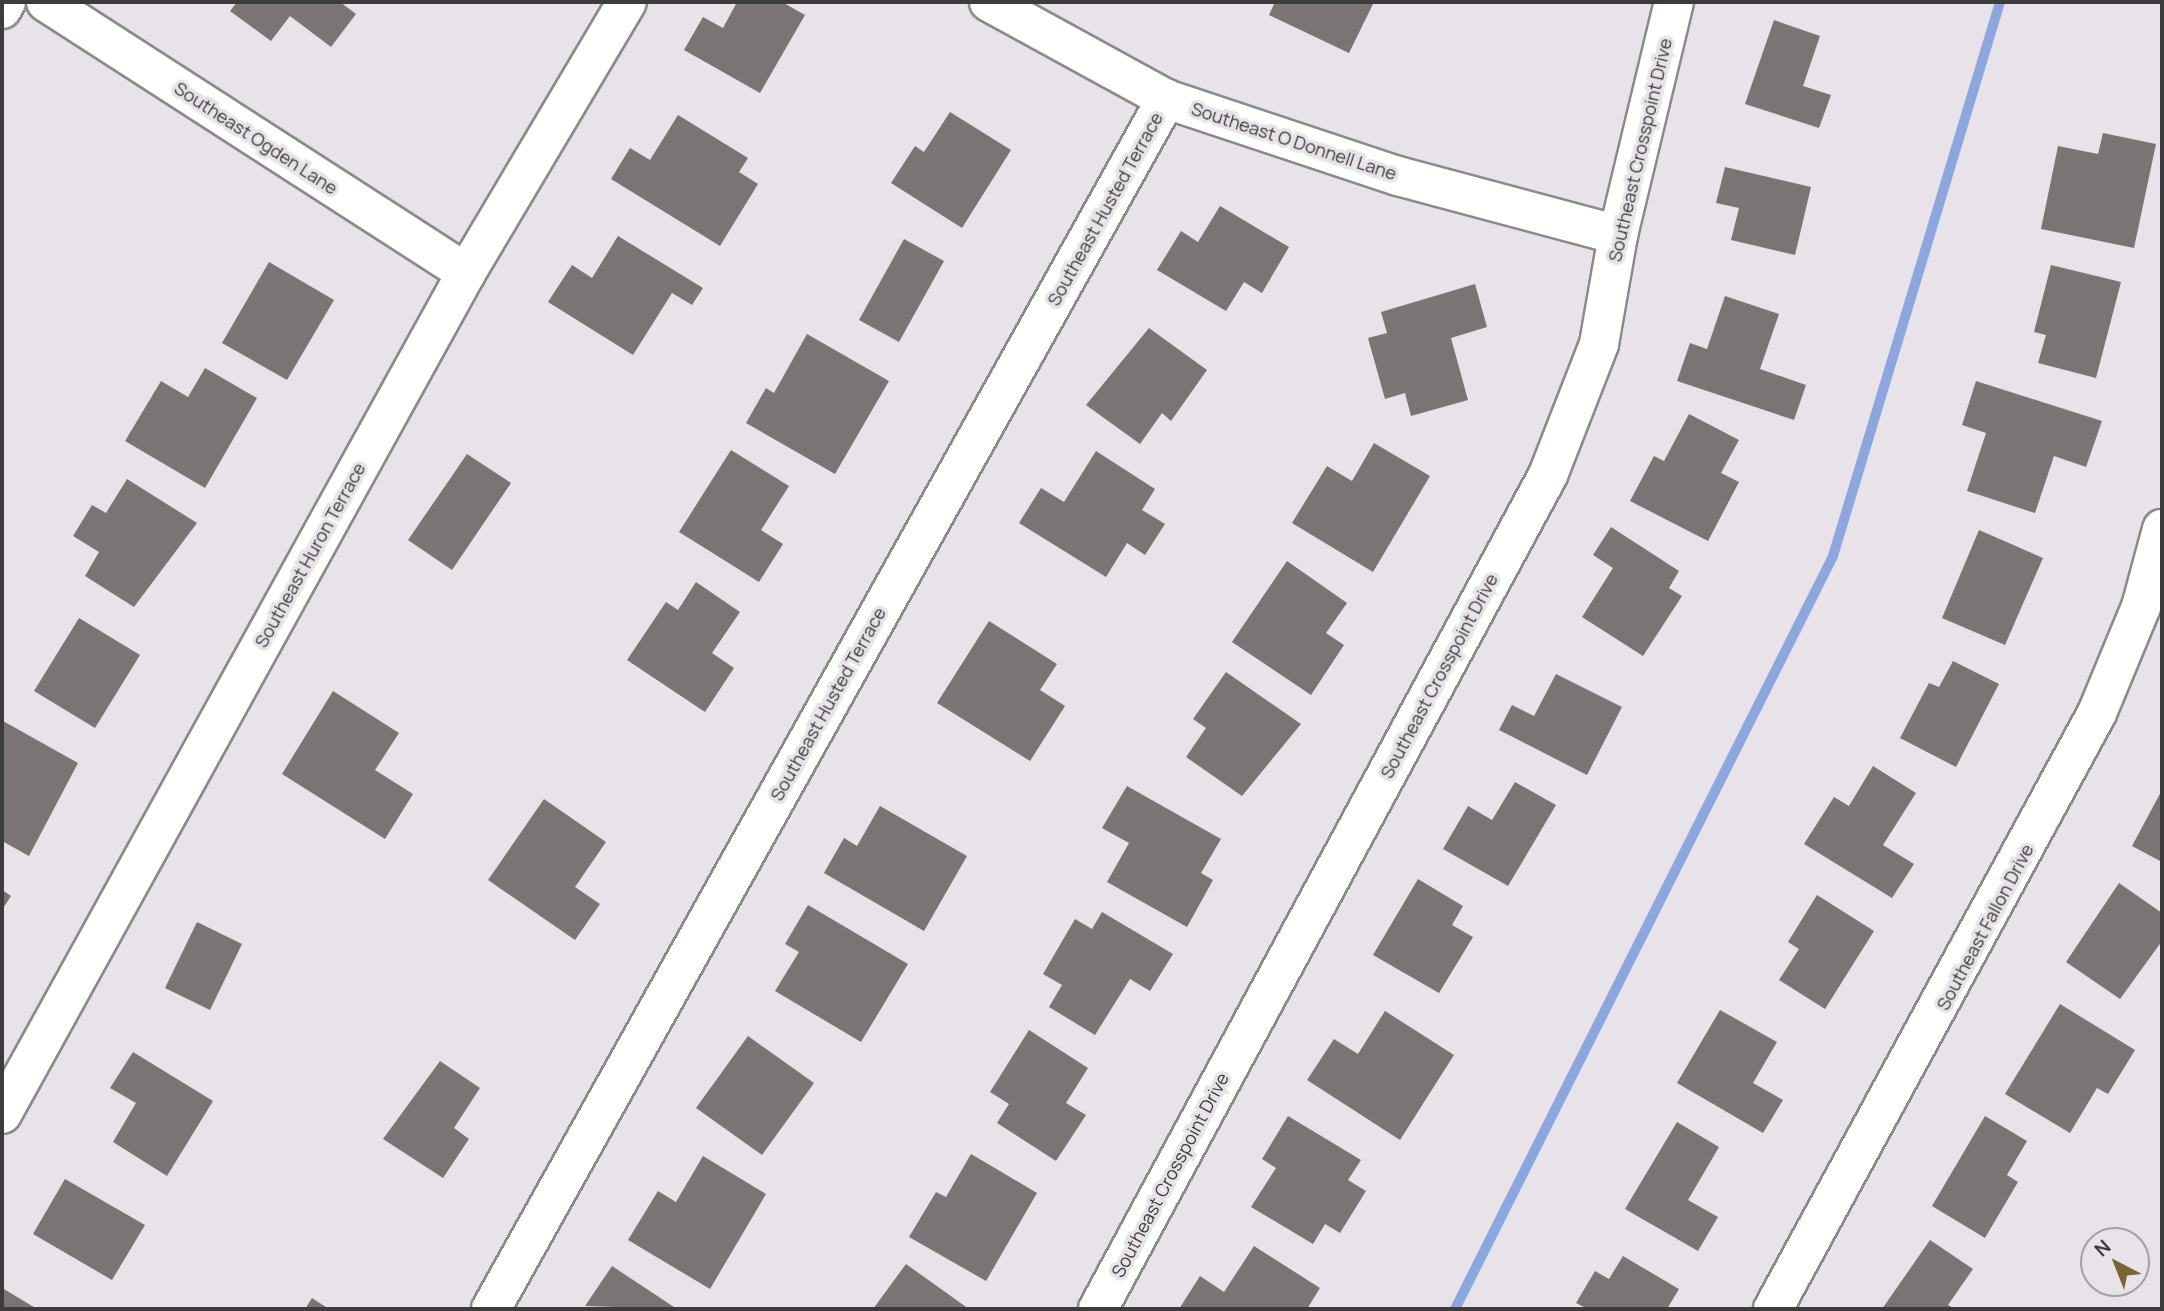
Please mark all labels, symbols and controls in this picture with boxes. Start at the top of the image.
street label: Southeast Crosspoint Drive [1604,36,1676,264]
street label: Southeast Ogden Lane [170,77,342,199]
street label: Southeast O Donnell Lane [1189,98,1399,184]
street label: Southeast Husted Terrace [1043,109,1167,309]
street label: Southeast Huron Terrace [250,459,370,651]
street label: Southeast Crosspoint Drive [1376,570,1502,782]
street label: Southeast Husted Terrace [766,604,890,804]
street label: Southeast Fallon Drive [1932,840,2038,1014]
street label: Southeast Crosspoint Drive [1107,1069,1233,1281]
north arrow [2080,1227,2150,1297]
text: N [2089,1234,2116,1262]

